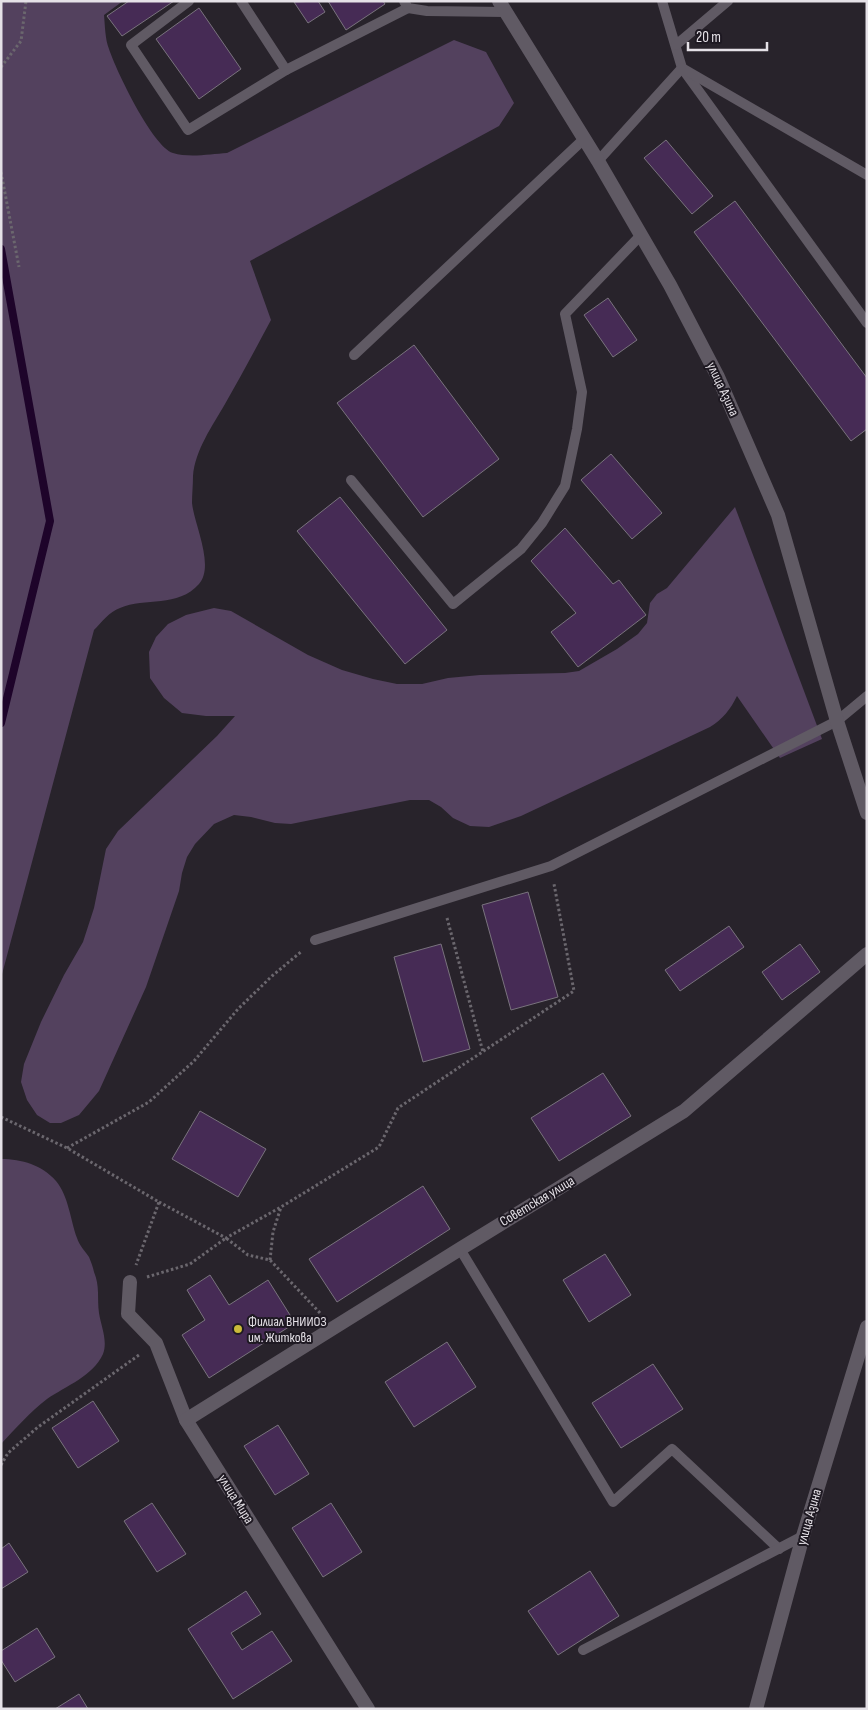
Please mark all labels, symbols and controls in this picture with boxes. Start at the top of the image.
scale bar [688,20,767,52]
text: 20 m [696,28,721,47]
street label: улица Азина [703,359,743,419]
street label: Советская улица [497,1172,577,1230]
place label: Филиал ВНИИОЗ им. Житкова [248,1313,327,1346]
marker: Филиал ВНИИОЗ им. Житкова [232,1323,244,1335]
street label: улица Мира [214,1471,258,1527]
street label: улица Азина [793,1487,825,1547]

